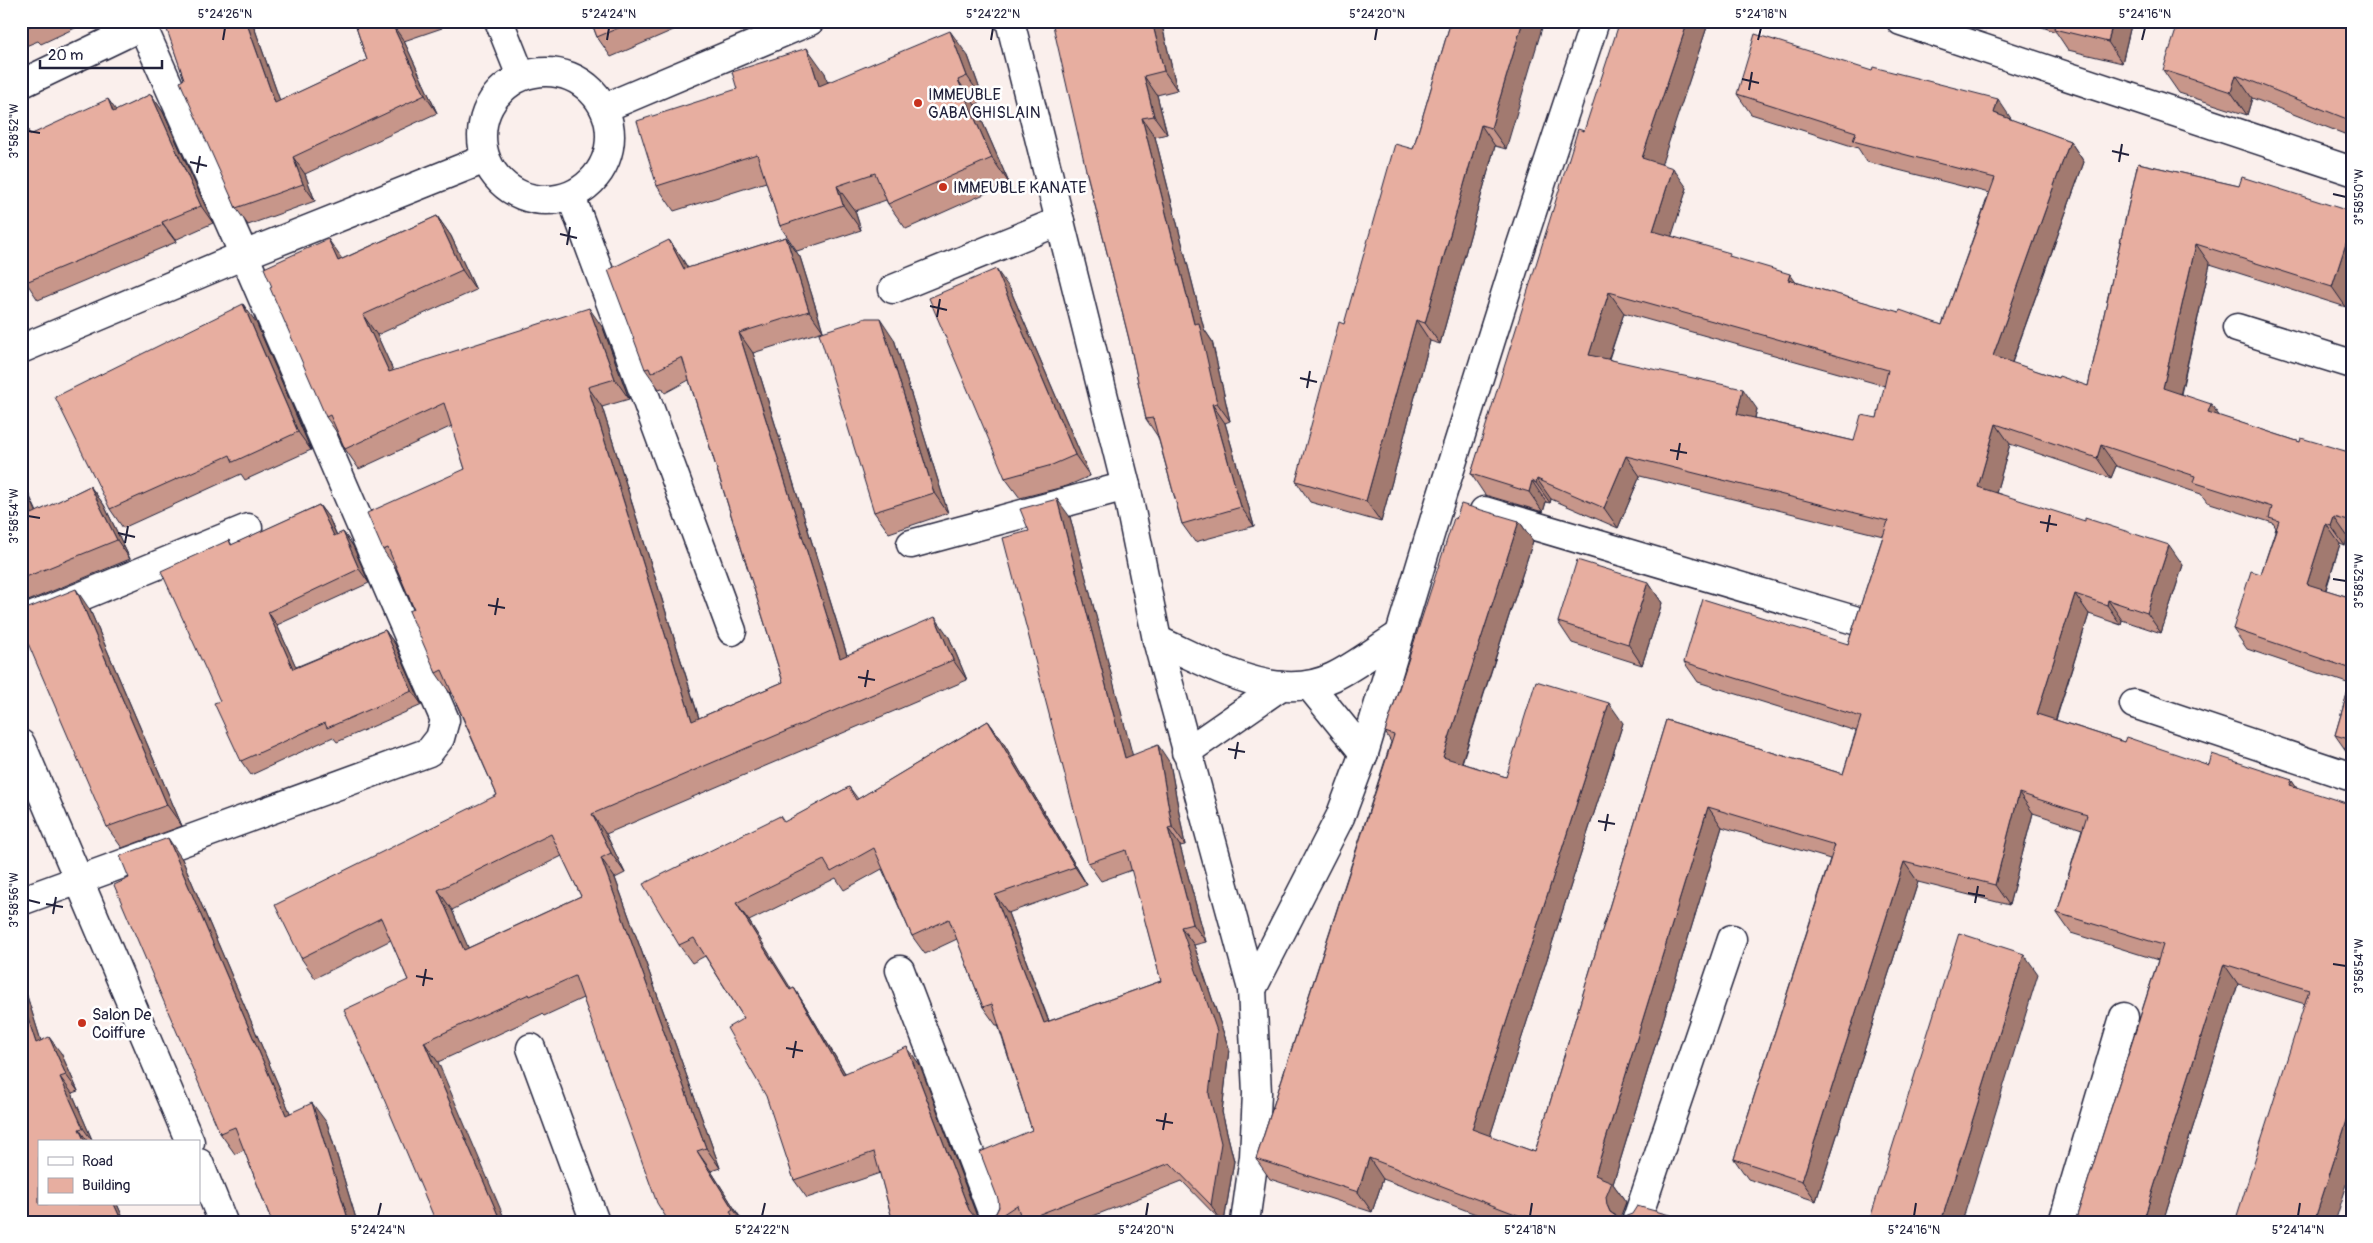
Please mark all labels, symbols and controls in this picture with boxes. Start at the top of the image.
text: 5°24'26"N [198,7,252,22]
text: 5°24'24"N [582,7,636,22]
text: 5°24'22"N [966,7,1020,22]
text: 5°24'20"N [1349,7,1405,22]
text: 5°24'18"N [1735,7,1787,22]
text: 5°24'16"N [2119,7,2171,22]
scale bar [40,38,162,70]
text: 20 m [48,46,83,65]
place label: IMMEUBLE GABA GHISLAIN [928,85,1040,123]
marker: IMMEUBLE GABA GHISLAIN [912,97,924,109]
text: 3°58'52"W [7,103,22,159]
text: 3°58'50"W [2352,169,2367,225]
place label: IMMEUBLE KANATE [953,178,1087,198]
marker: IMMEUBLE KANATE [937,181,949,193]
text: 3°58'54"W [7,488,22,544]
text: 3°58'52"W [2352,553,2367,609]
text: 3°58'56"W [7,872,22,928]
text: 3°58'54"W [2352,938,2367,994]
place label: Salon De Coiffure [92,1005,152,1043]
marker: Salon De Coiffure [76,1017,88,1029]
legend [38,1140,200,1206]
text: Road [82,1152,113,1171]
text: Building [82,1176,130,1195]
text: 5°24'24"N [351,1223,405,1238]
text: 5°24'22"N [735,1223,789,1238]
text: 5°24'20"N [1118,1223,1174,1238]
text: 5°24'18"N [1504,1223,1556,1238]
text: 5°24'16"N [1888,1223,1940,1238]
text: 5°24'14"N [2272,1223,2324,1238]

